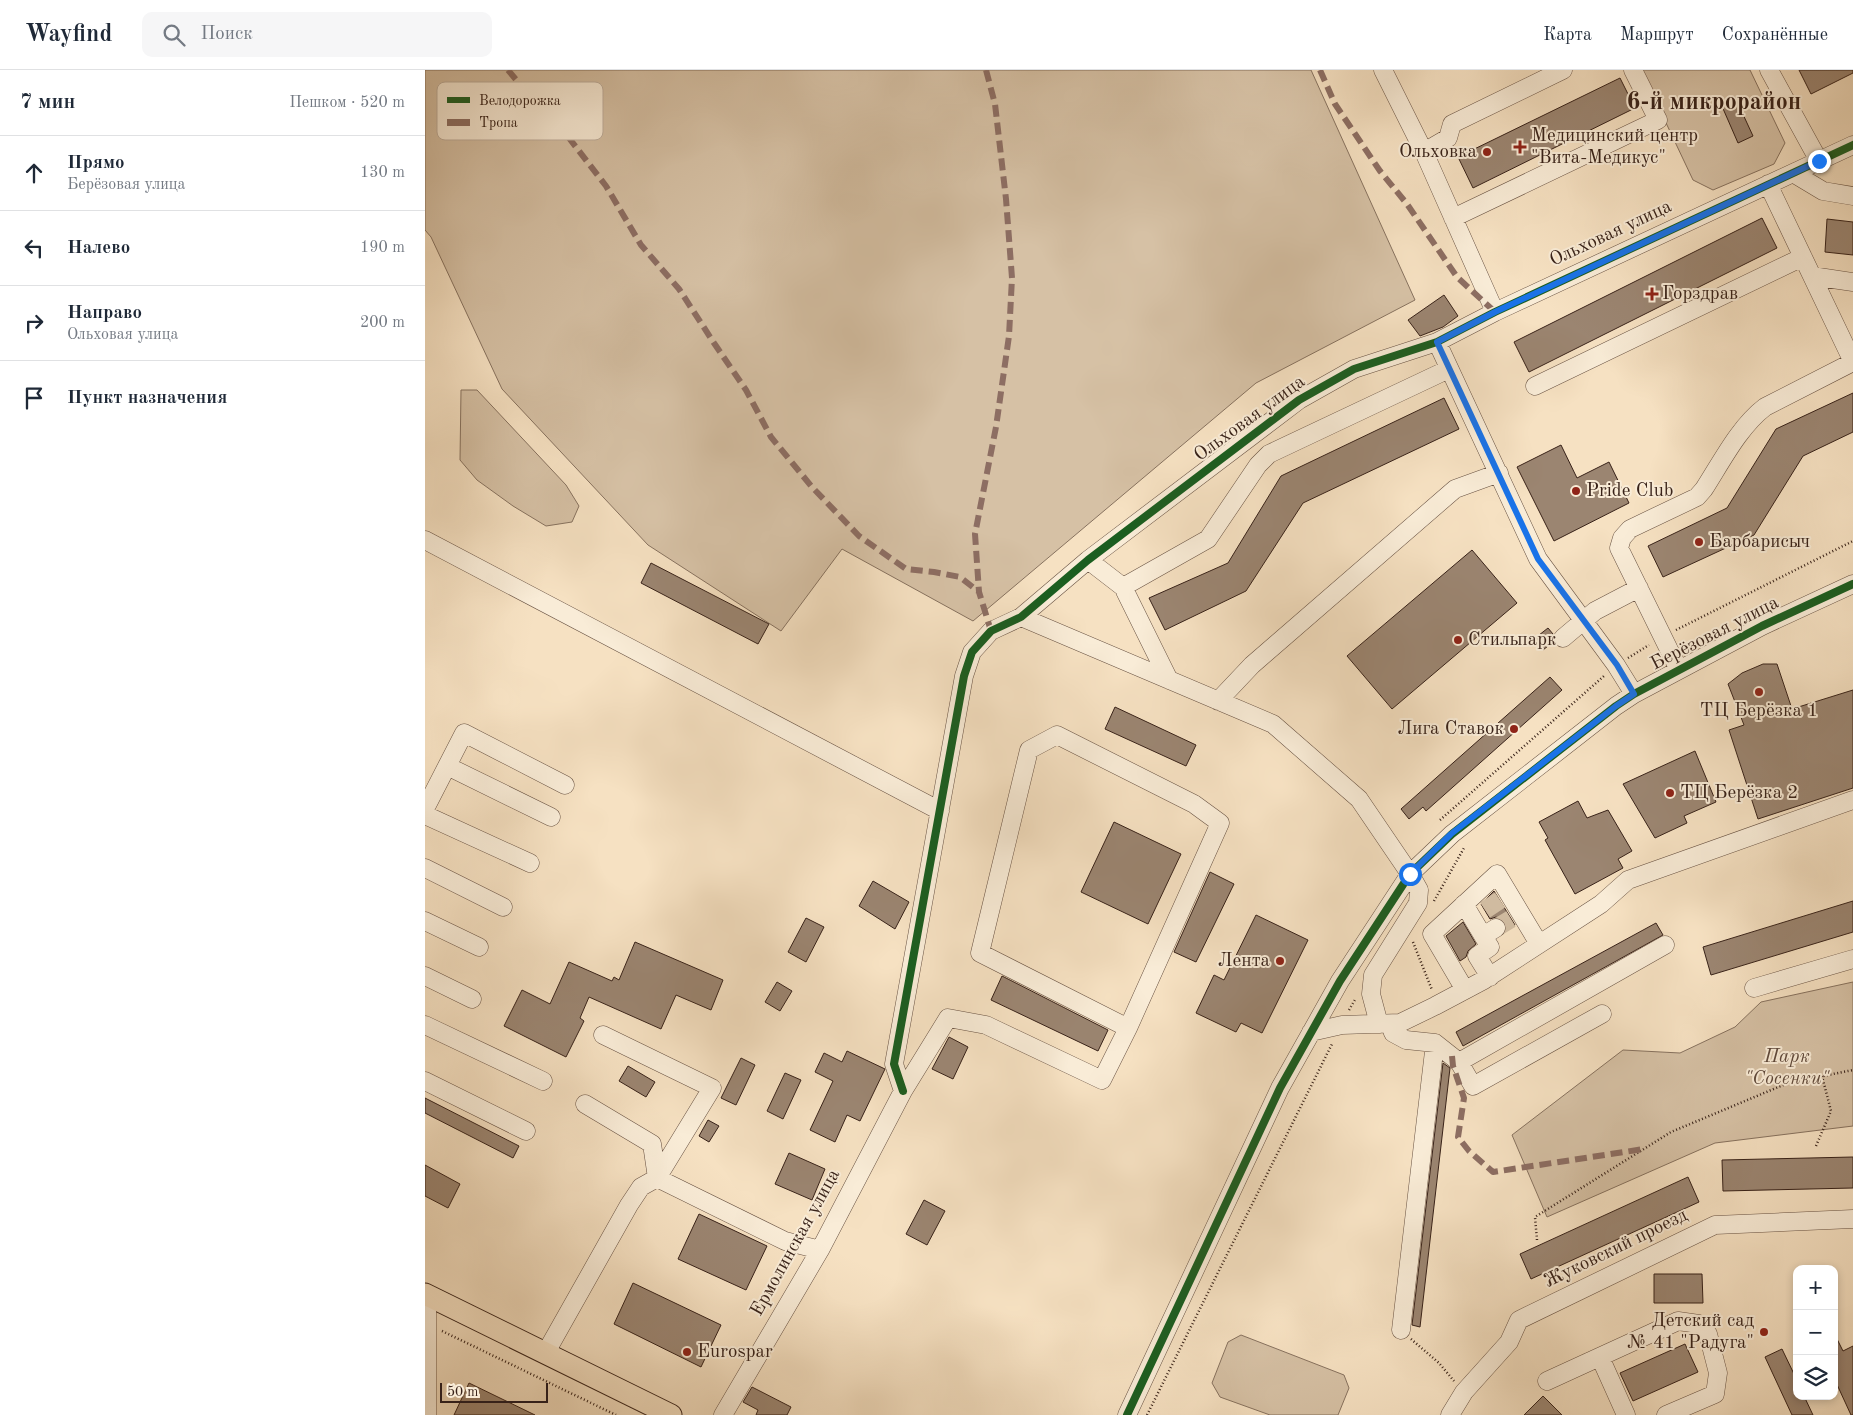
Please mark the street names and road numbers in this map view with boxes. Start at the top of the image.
street label: Ольховая улица [1547,197,1675,271]
street label: Ольховая улица [1191,372,1310,466]
street label: Берёзовая улица [1648,593,1783,674]
street label: Ермолинская улица [748,1166,844,1320]
street label: Жуковский проезд [1541,1206,1691,1292]

